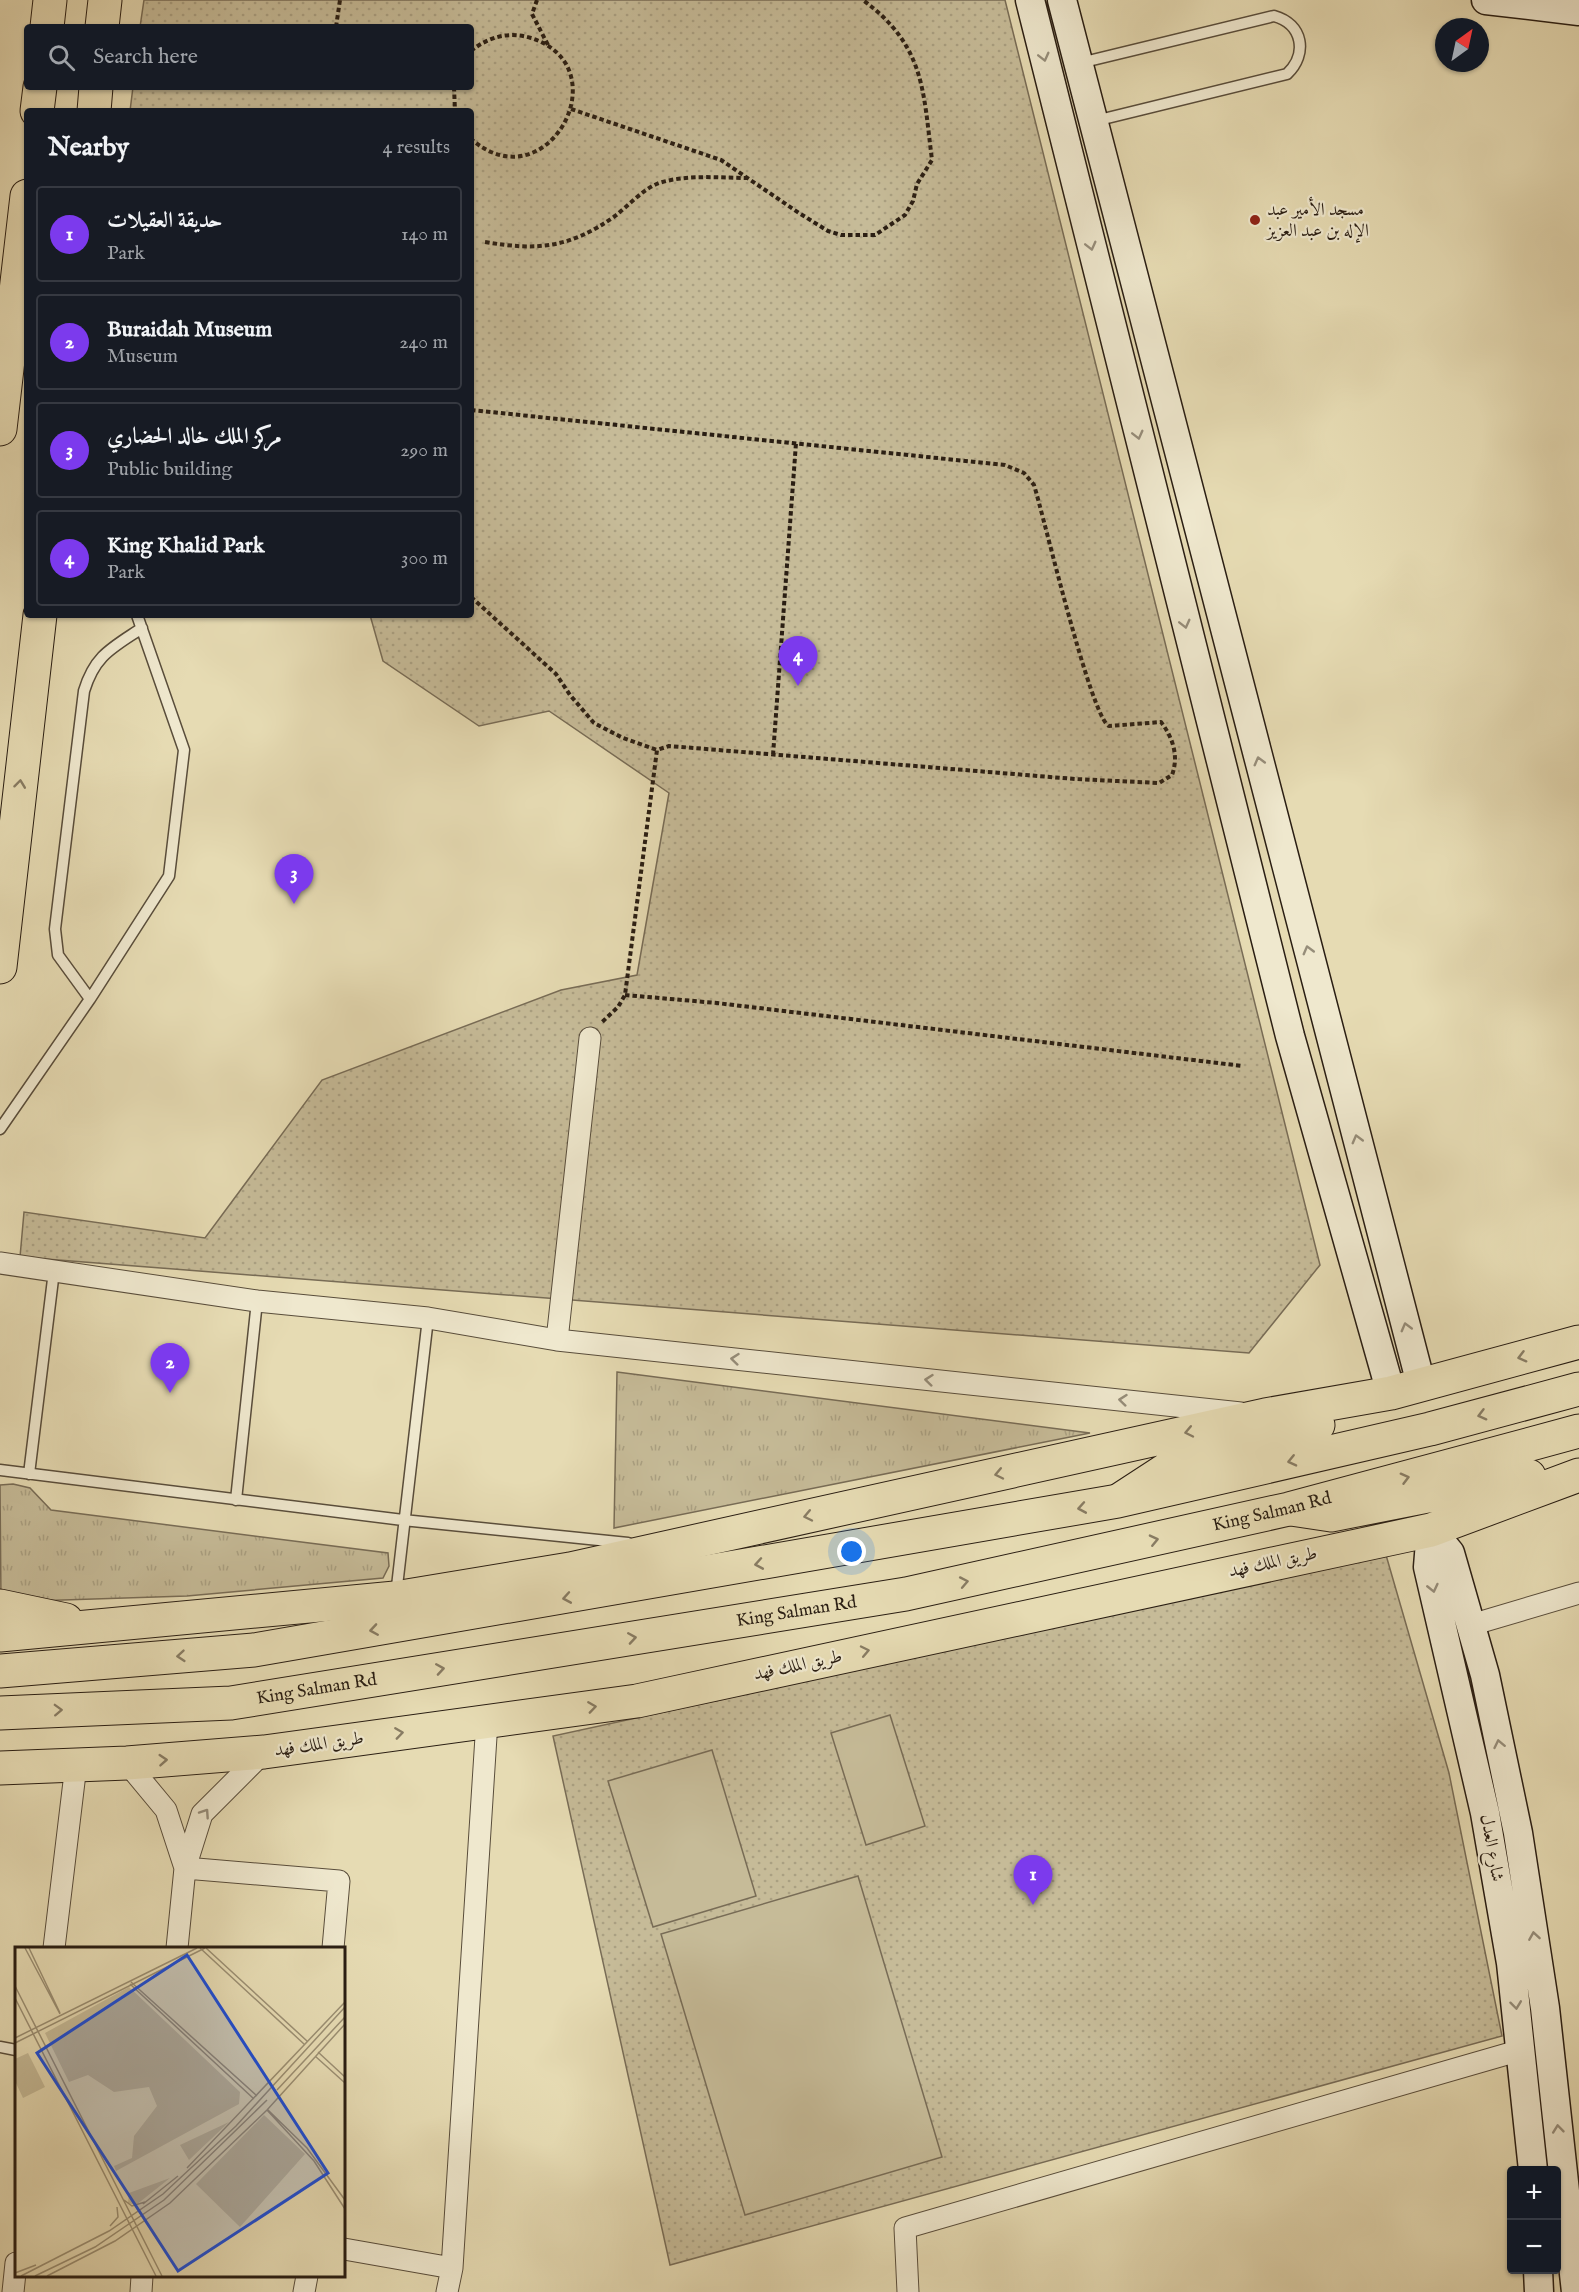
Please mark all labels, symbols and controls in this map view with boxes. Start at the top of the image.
north arrow [1435,18,1489,72]
search box [24,24,474,90]
icon: search [45,41,78,74]
text: Search here [93,43,198,71]
one-way arrow [1037,51,1049,62]
text: Nearby [48,131,129,164]
text: 4 results [383,135,450,160]
place label: مسجد الأمير عبد الإله بن عبد العزيز [1265,196,1369,243]
text: حديقة العقيلات [107,207,222,235]
marker: مسجد الأمير عبد الإله بن عبد العزيز [1248,213,1262,227]
text: 1 [66,222,73,247]
text: 140 m [401,222,448,247]
text: Park [107,241,145,266]
one-way arrow [1083,241,1096,251]
text: Buraidah Museum [107,316,272,344]
text: 2 [65,330,74,355]
text: 240 m [399,330,448,355]
text: Museum [107,344,178,369]
text: مركز الملك خالد الحضاري [107,423,282,451]
one-way arrow [1130,430,1143,440]
text: 3 [66,438,73,463]
text: 290 m [400,438,448,463]
text: Public building [107,457,232,482]
text: King Khalid Park [107,532,265,560]
text: 4 [65,546,74,571]
text: 300 m [401,546,448,571]
text: Park [107,560,145,585]
one-way arrow [1178,619,1191,629]
pin: 4 [778,636,818,686]
one-way arrow [1253,756,1266,766]
one-way arrow [13,779,26,789]
pin: 3 [274,854,314,904]
one-way arrow [1302,945,1315,955]
one-way arrow [1351,1134,1364,1144]
one-way arrow [1400,1323,1413,1333]
pin: 2 [150,1344,190,1393]
one-way arrow [1518,1349,1528,1362]
one-way arrow [731,1353,740,1366]
one-way arrow [925,1374,934,1387]
one-way arrow [1118,1395,1128,1407]
one-way arrow [1477,1408,1488,1420]
one-way arrow [1184,1425,1194,1438]
one-way arrow [1288,1454,1298,1467]
one-way arrow [994,1467,1004,1480]
one-way arrow [1399,1473,1409,1485]
street label: King Salman Rd [1210,1486,1334,1537]
one-way arrow [1077,1501,1087,1514]
one-way arrow [804,1509,814,1522]
one-way arrow [1149,1534,1159,1547]
your location [837,1537,866,1566]
street label: طريق الملك فهد [1227,1542,1319,1584]
one-way arrow [754,1558,764,1570]
one-way arrow [959,1576,969,1589]
one-way arrow [1425,1582,1438,1592]
one-way arrow [562,1591,572,1604]
street label: King Salman Rd [735,1591,859,1633]
one-way arrow [370,1624,379,1636]
one-way arrow [627,1633,637,1645]
street label: طريق الملك فهد [752,1645,844,1687]
one-way arrow [860,1645,870,1658]
one-way arrow [177,1649,186,1662]
one-way arrow [435,1664,444,1676]
street label: King Salman Rd [255,1668,379,1710]
one-way arrow [587,1701,596,1713]
one-way arrow [54,1704,63,1717]
street label: طريق الملك فهد [273,1727,365,1763]
one-way arrow [394,1728,403,1740]
one-way arrow [1493,1739,1506,1749]
one-way arrow [159,1754,168,1767]
one-way arrow [198,1809,209,1820]
street label: شارع العدل [1472,1812,1508,1884]
pin: 1 [1014,1856,1052,1905]
one-way arrow [1528,1931,1540,1941]
inset map [15,1947,345,2277]
one-way arrow [1509,2001,1521,2010]
one-way arrow [1552,2125,1565,2134]
map controls [1507,2166,1561,2274]
button: + [1507,2166,1561,2220]
button: − [1507,2220,1561,2274]

